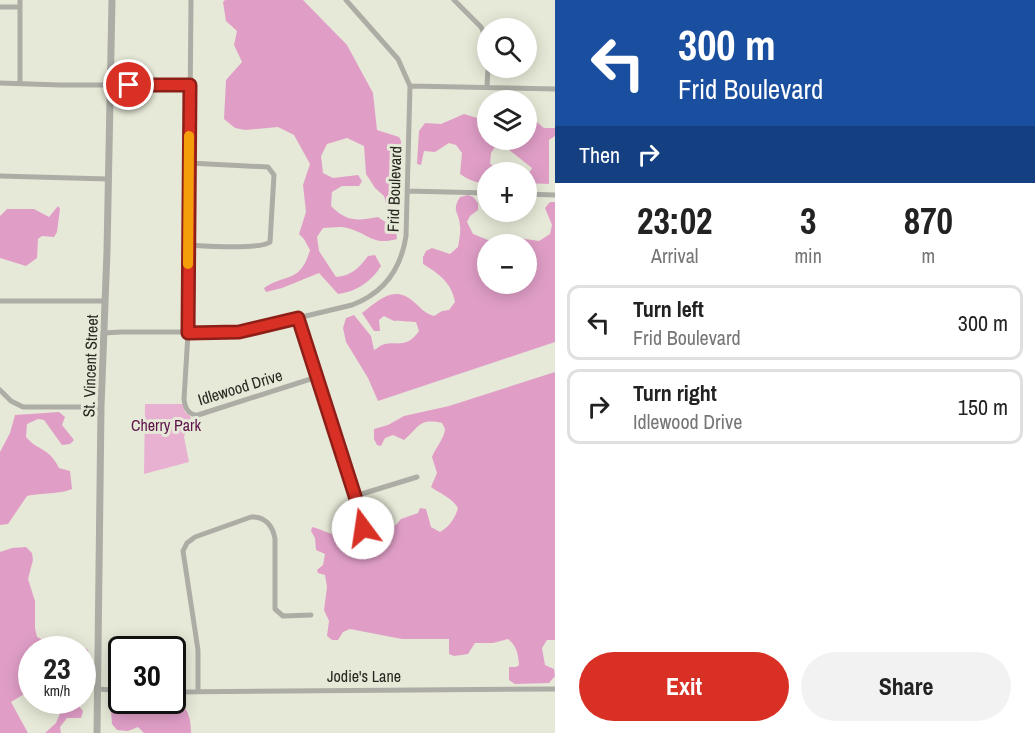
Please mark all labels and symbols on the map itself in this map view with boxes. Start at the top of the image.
pin [103,59,154,110]
street label: Frid Boulevard [382,146,406,232]
street label: St. Vincent Street [77,314,103,418]
street label: Idlewood Drive [195,364,285,410]
park label: Cherry Park [131,414,201,436]
position arrow [331,496,395,560]
speed limit sign: 30 [108,636,186,714]
street label: Jodie's Lane [327,665,401,687]

